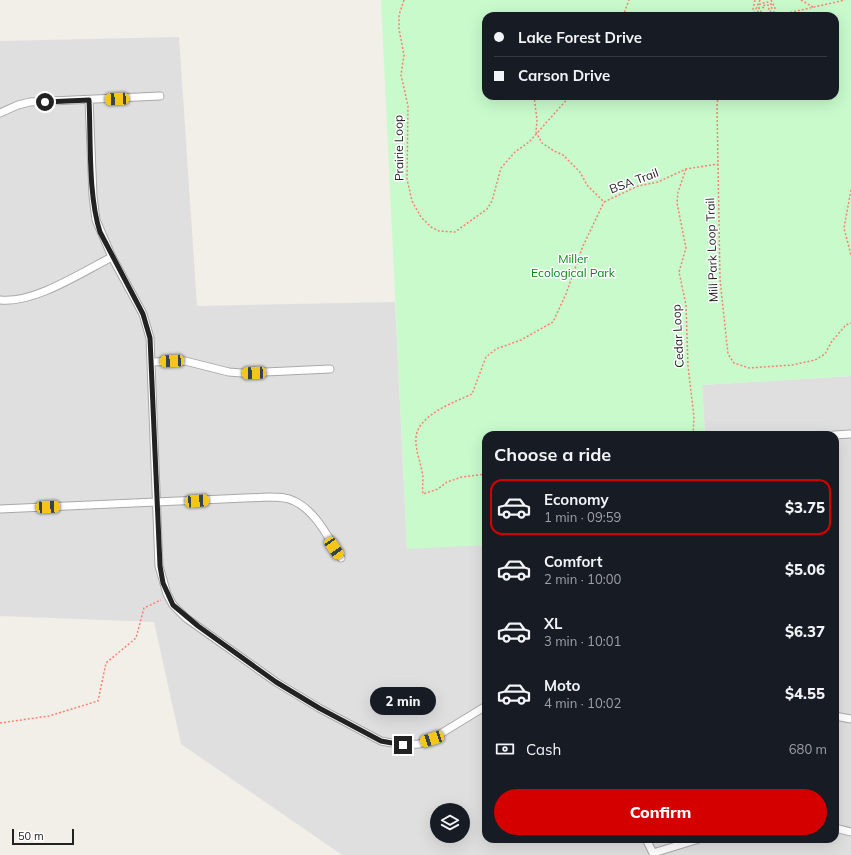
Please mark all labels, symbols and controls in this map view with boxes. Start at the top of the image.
text: Lake Forest Drive [518,28,642,47]
text: Carson Drive [518,66,610,85]
car [105,92,129,106]
route start [36,93,54,111]
street label: Prairie Loop [390,115,407,181]
street label: BSA Trail [607,165,660,196]
street label: Mill Park Loop Trail [702,198,721,302]
park label: Miller Ecological Park [531,251,616,280]
street label: Cedar Loop [668,304,687,368]
car [160,354,184,368]
car [242,367,266,379]
text: Choose a ride [494,443,611,466]
icon: car [496,489,532,525]
text: Economy [544,490,609,509]
car [185,494,209,508]
text: $3.75 [785,498,825,517]
car [36,500,60,514]
text: 1 min · 09:59 [544,509,621,525]
car [322,535,346,561]
icon: car [496,551,532,587]
text: Comfort [544,552,602,571]
text: $5.06 [785,560,825,579]
text: 2 min · 10:00 [544,571,621,587]
icon: car [496,613,532,649]
text: XL [544,614,562,633]
text: $6.37 [785,622,825,641]
text: 3 min · 10:01 [544,633,621,649]
icon: car [496,675,532,711]
text: Moto [544,676,580,695]
text: $4.55 [785,684,825,703]
callout: 2 min [370,687,436,715]
text: 2 min [386,693,420,709]
text: 4 min · 10:02 [544,695,621,711]
car [419,730,445,748]
route end [394,736,412,754]
icon: cash [494,738,516,760]
text: Cash [526,740,561,759]
text: 680 m [789,741,827,757]
button: Confirm [494,789,827,835]
map controls [430,803,470,843]
button: layers [430,803,470,843]
scale bar [12,827,74,846]
text: 50 m [18,829,44,843]

